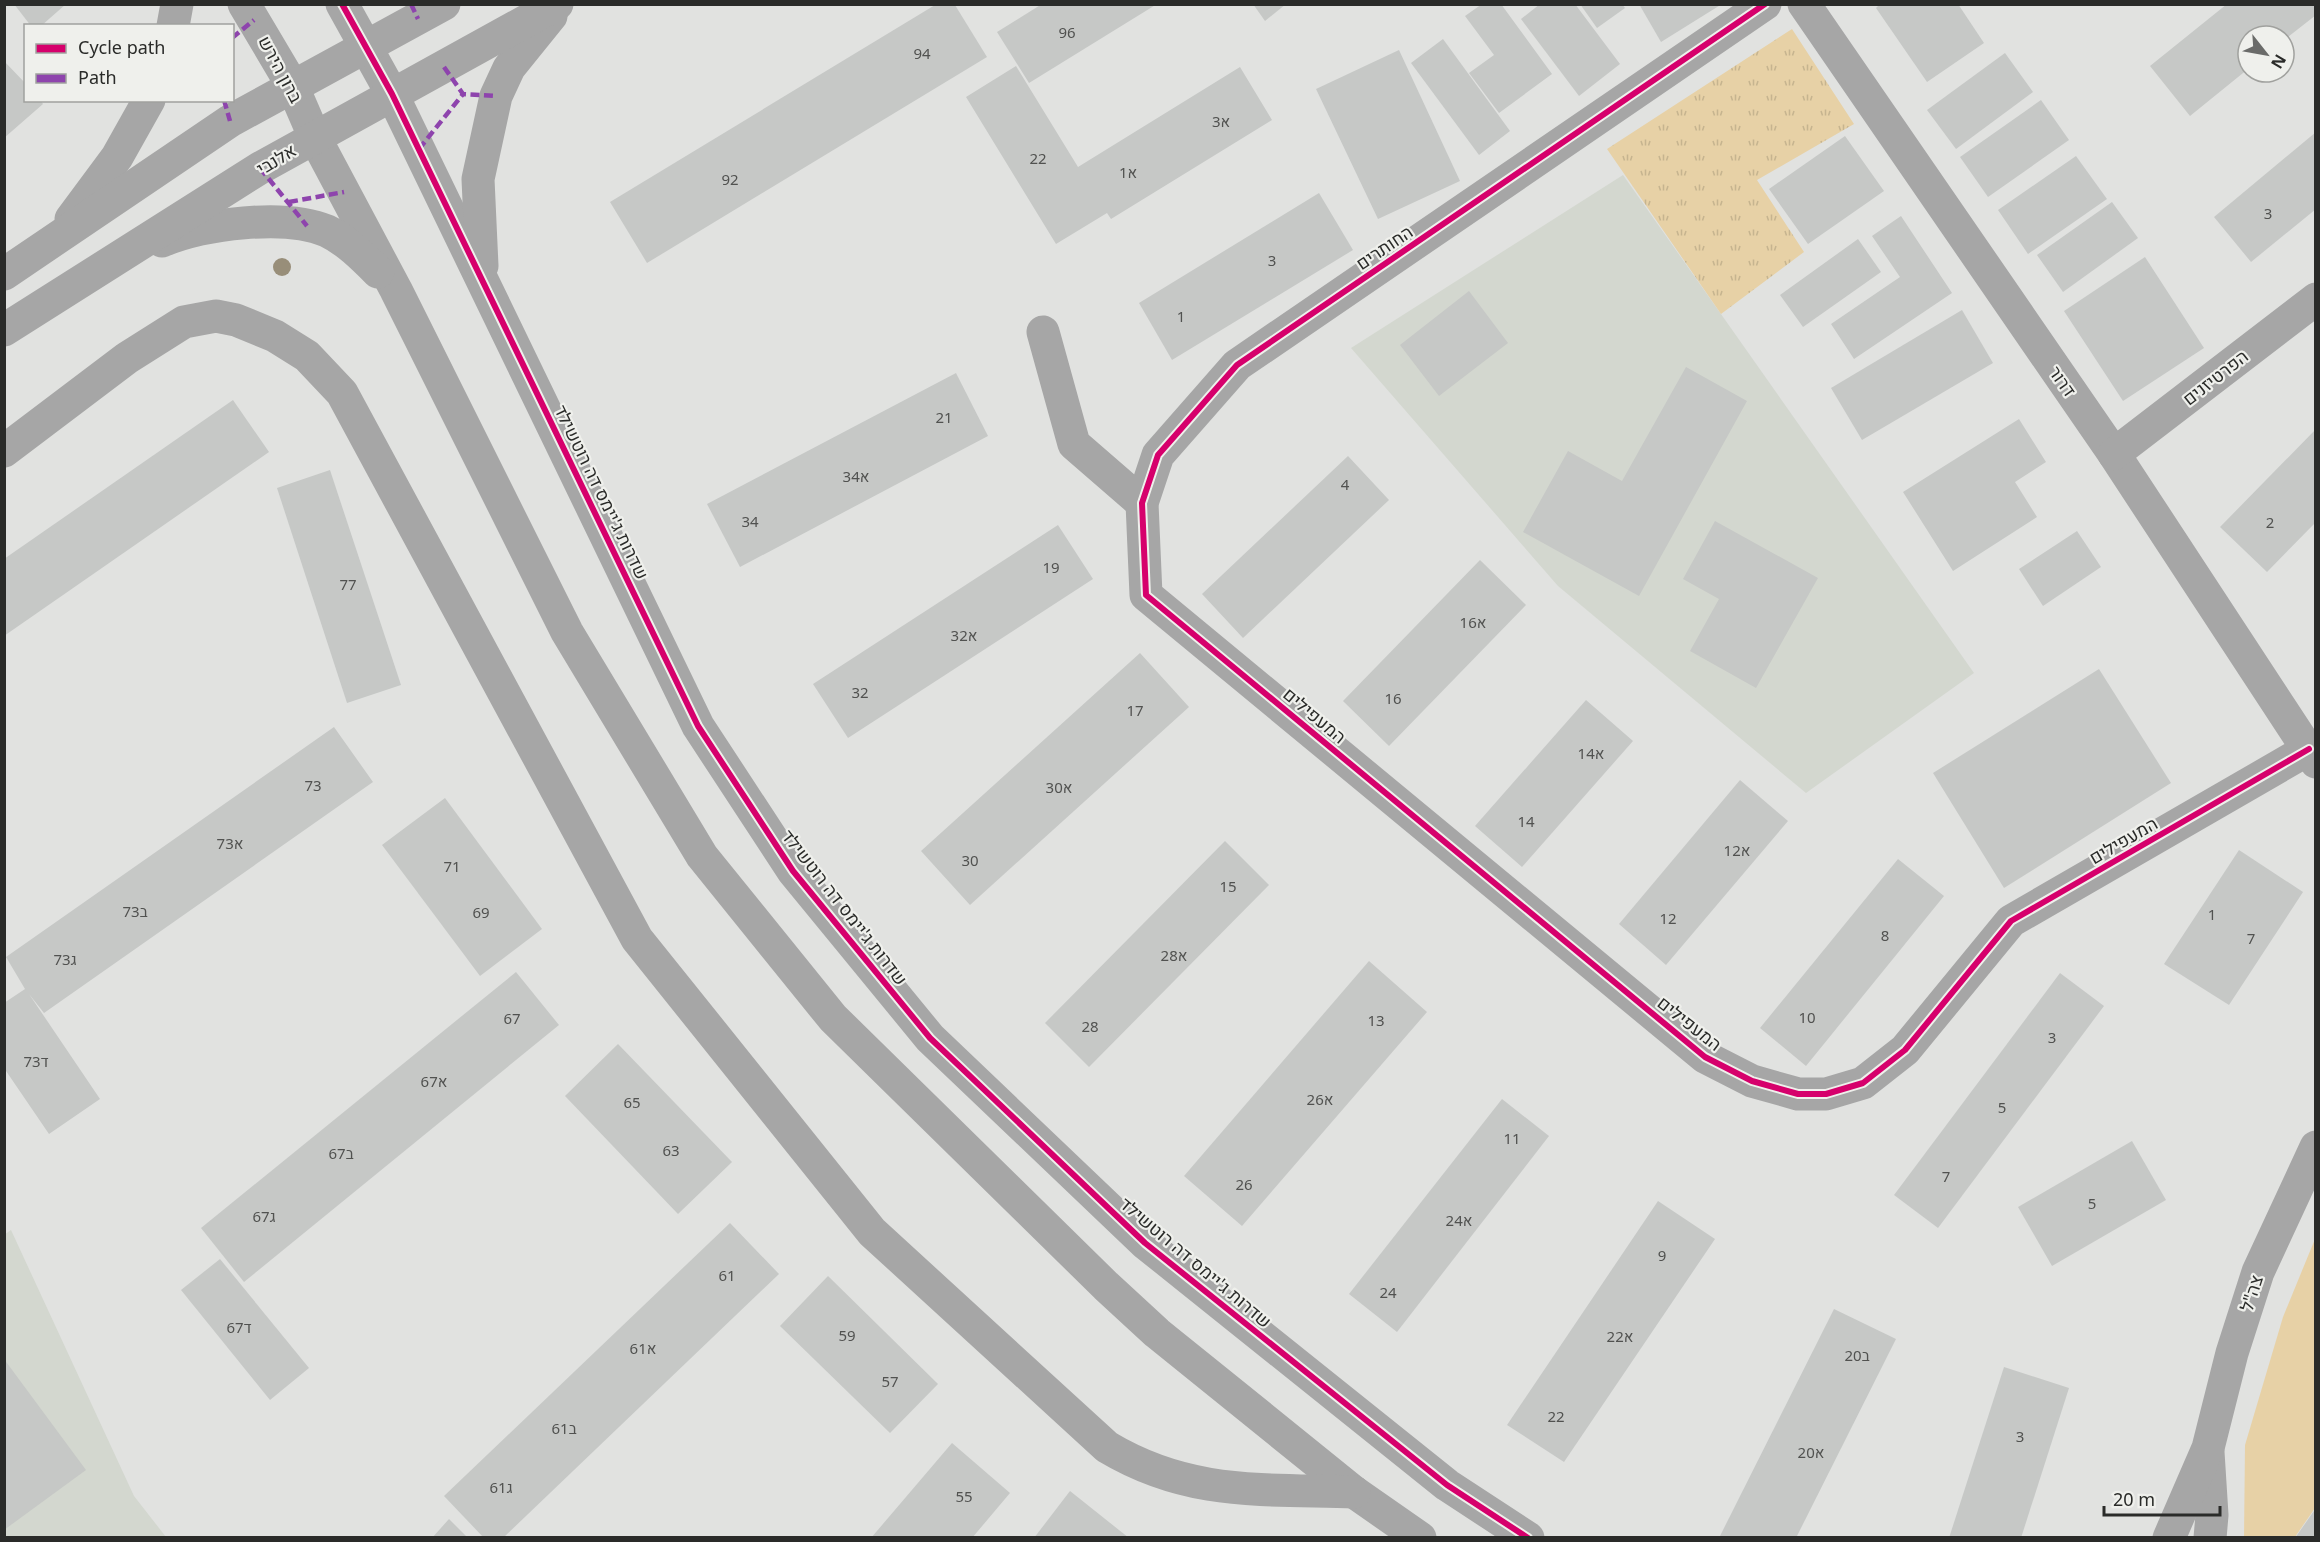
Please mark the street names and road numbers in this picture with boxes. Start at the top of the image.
street label: ברון הירש [253,31,309,107]
street label: אלנבי [252,138,300,180]
street label: החותרים [1351,219,1417,275]
street label: הפרטיזנים [2177,344,2253,410]
street label: דרור [2044,361,2082,401]
street label: שדרות ג'יימס דה רוטשילד [549,401,655,583]
street label: המעפילים [1278,682,1352,748]
street label: המעפילים [2084,811,2162,869]
street label: שדרות ג'יימס דה רוטשילד [777,824,913,990]
street label: המעפילים [1653,990,1727,1056]
street label: שדרות ג'יימס דה רוטשילד [1115,1191,1277,1333]
street label: צה"ל [2234,1272,2268,1314]

